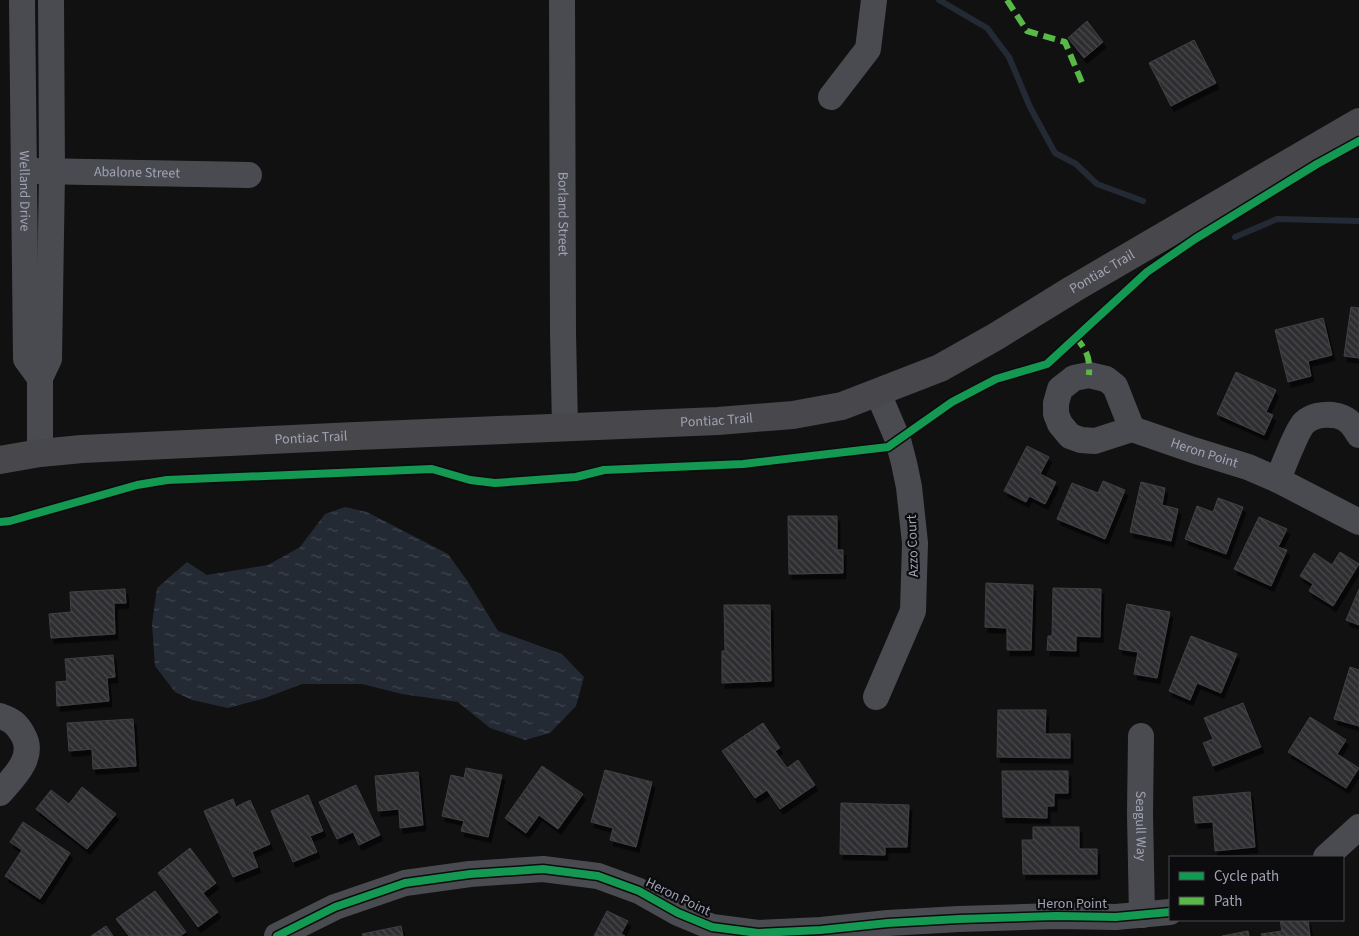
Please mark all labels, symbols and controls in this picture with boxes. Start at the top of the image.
street label: Welland Drive [14,150,35,232]
street label: Abalone Street [94,162,180,184]
street label: Borland Street [553,172,573,257]
street label: Pontiac Trail [1066,245,1139,299]
street label: Pontiac Trail [680,408,754,433]
street label: Pontiac Trail [274,426,348,450]
street label: Heron Point [1168,433,1241,473]
street label: Azzo Court [902,514,924,578]
street label: Seagull Way [1130,791,1151,862]
legend [1169,856,1344,921]
text: Cycle path [1214,866,1279,887]
street label: Heron Point [642,873,714,921]
text: Path [1214,891,1242,912]
street label: Heron Point [1037,894,1107,914]

